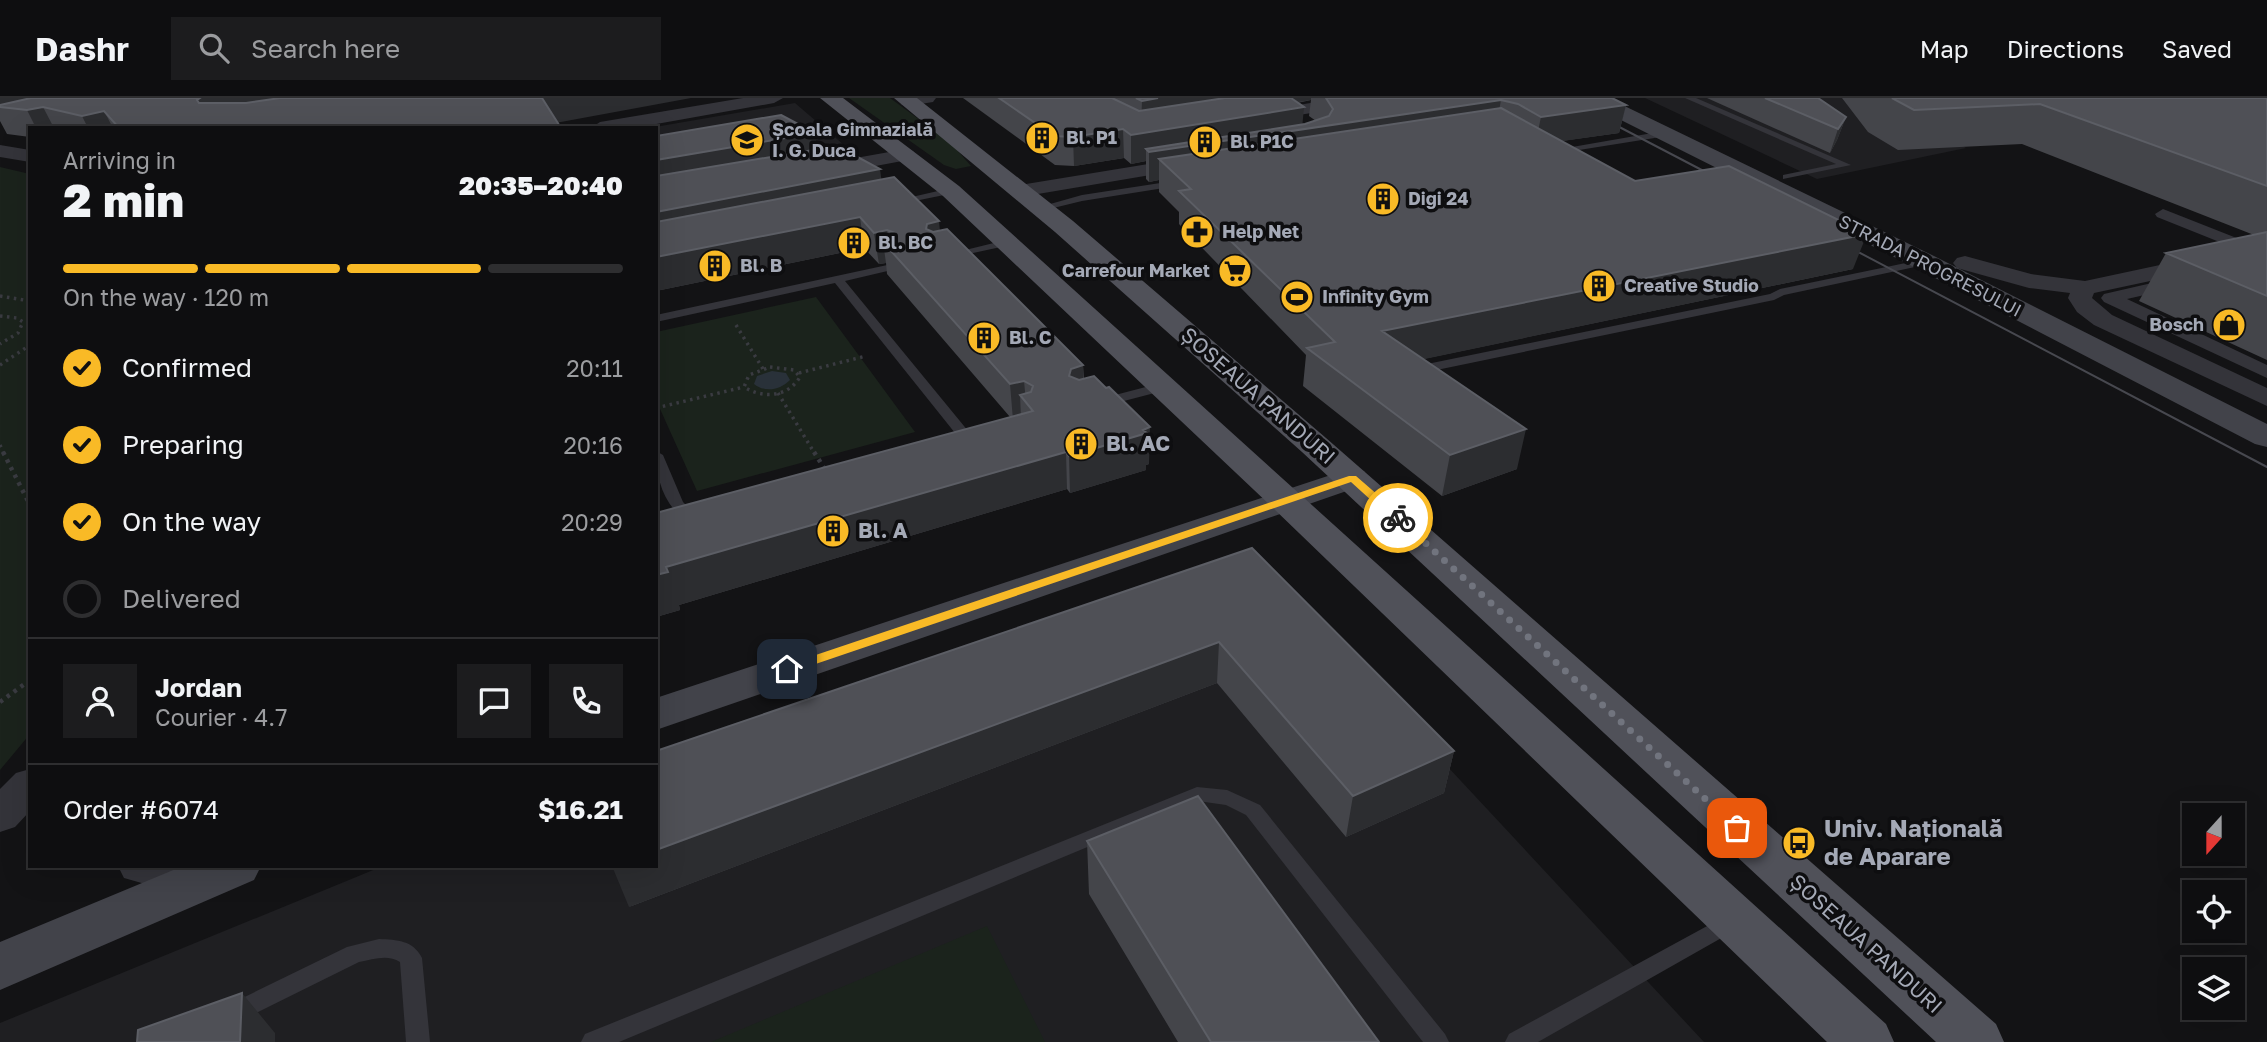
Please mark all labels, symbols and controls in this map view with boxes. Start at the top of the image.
search box [171,17,661,80]
text: Dashr [35,29,129,68]
icon: search [195,29,233,67]
text: Search here [251,33,400,64]
text: Map [1920,34,1969,63]
text: Directions [2007,34,2124,63]
text: Saved [2162,34,2232,63]
place label: Școala Gimnazială I. G. Duca [772,118,933,161]
building icon: Bl. P1 [1023,119,1061,157]
school or university icon: Școala Gimnazială I. G. Duca [728,121,766,159]
building icon: Bl. P1C [1186,123,1224,161]
place label: Bl. P1 [1066,126,1117,148]
place label: Bl. P1C [1230,130,1294,152]
text: Arriving in [63,146,176,174]
text: 20:35–20:40 [459,170,623,201]
text: 2 min [63,172,184,227]
building icon: Digi 24 [1364,180,1402,218]
place label: Digi 24 [1408,187,1469,209]
street label: STRADA PROGRESULUI [1835,209,2025,321]
pharmacy icon: Help Net [1178,213,1216,251]
place label: Help Net [1222,220,1299,242]
building icon: Bl. BC [835,224,873,262]
place label: Bl. BC [878,231,933,253]
building icon: Bl. B [696,247,734,285]
supermarket icon: Carrefour Market [1216,252,1254,290]
place label: Bl. B [740,254,783,276]
place label: Carrefour Market [1062,259,1210,281]
building icon: Creative Studio [1580,267,1618,305]
place label: Creative Studio [1624,274,1759,296]
sports icon: Infinity Gym [1278,278,1316,316]
text: On the way · 120 m [63,283,269,311]
place label: Infinity Gym [1322,285,1429,307]
shop icon: Bosch [2210,306,2248,344]
place label: Bosch [2149,313,2204,335]
building icon: Bl. C [965,319,1003,357]
street label: ȘOSEAUA PANDURI [1176,321,1341,469]
place label: Bl. C [1009,326,1052,348]
icon: check [63,349,101,387]
text: Confirmed [122,352,252,383]
text: 20:11 [566,354,623,382]
building icon: Bl. AC [1062,425,1100,463]
icon: check [63,426,101,464]
text: Preparing [122,429,244,460]
place label: Bl. AC [1106,430,1170,456]
text: 20:16 [563,431,623,459]
courier [1363,483,1433,553]
icon: bike [1379,499,1417,537]
icon: check [63,503,101,541]
text: On the way [122,506,261,537]
text: 20:29 [561,508,623,536]
building icon: Bl. A [814,512,852,550]
place label: Bl. A [858,517,908,543]
text: Delivered [122,583,241,614]
pin [757,639,817,699]
icon: home [768,650,806,688]
button: person [63,664,137,738]
button: chat [457,664,531,738]
button: phone [549,664,623,738]
text: Jordan [155,672,242,703]
text: Courier · 4.7 [155,703,287,731]
text: Order #6074 [63,794,219,825]
text: $16.21 [538,794,623,825]
pin [1707,798,1767,858]
north arrow [2182,803,2245,866]
map controls [2182,803,2245,1020]
icon: bag [1718,809,1756,847]
place label: Univ. Națională de Aparare [1824,813,2003,870]
bus stop icon: Univ. Națională de Aparare [1780,824,1818,862]
street label: ȘOSEAUA PANDURI [1785,868,1948,1018]
button: locate [2182,880,2245,943]
button: layers [2182,957,2245,1020]

